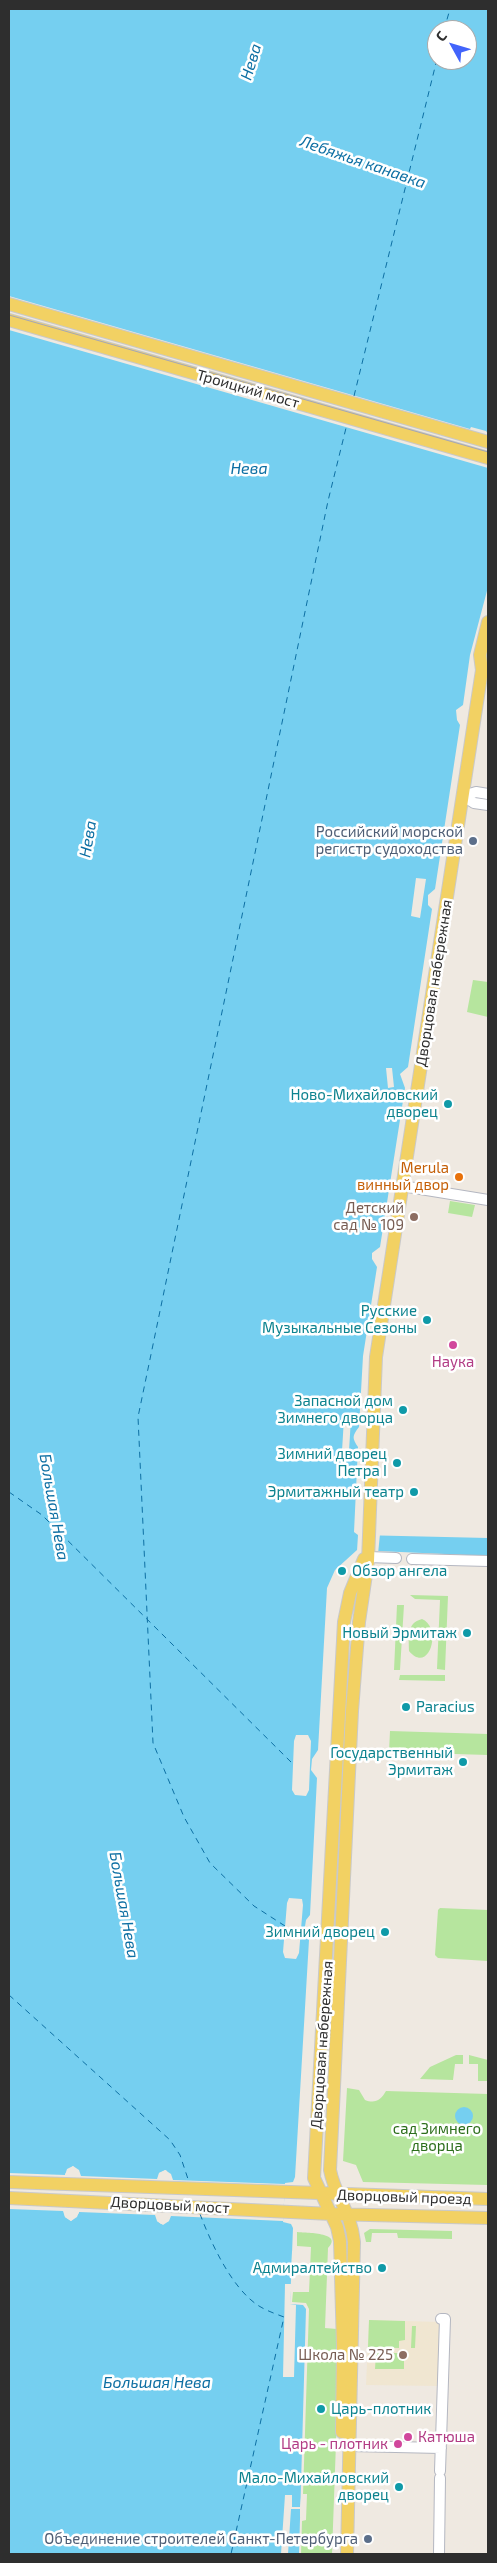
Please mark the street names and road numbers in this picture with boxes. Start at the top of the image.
street label: Троицкий мост [195,366,301,412]
street label: Дворцовая набережная [412,898,456,1068]
street label: Дворцовая набережная [307,1960,337,2130]
street label: Дворцовый проезд [336,2186,472,2208]
street label: Дворцовый мост [110,2193,230,2217]

